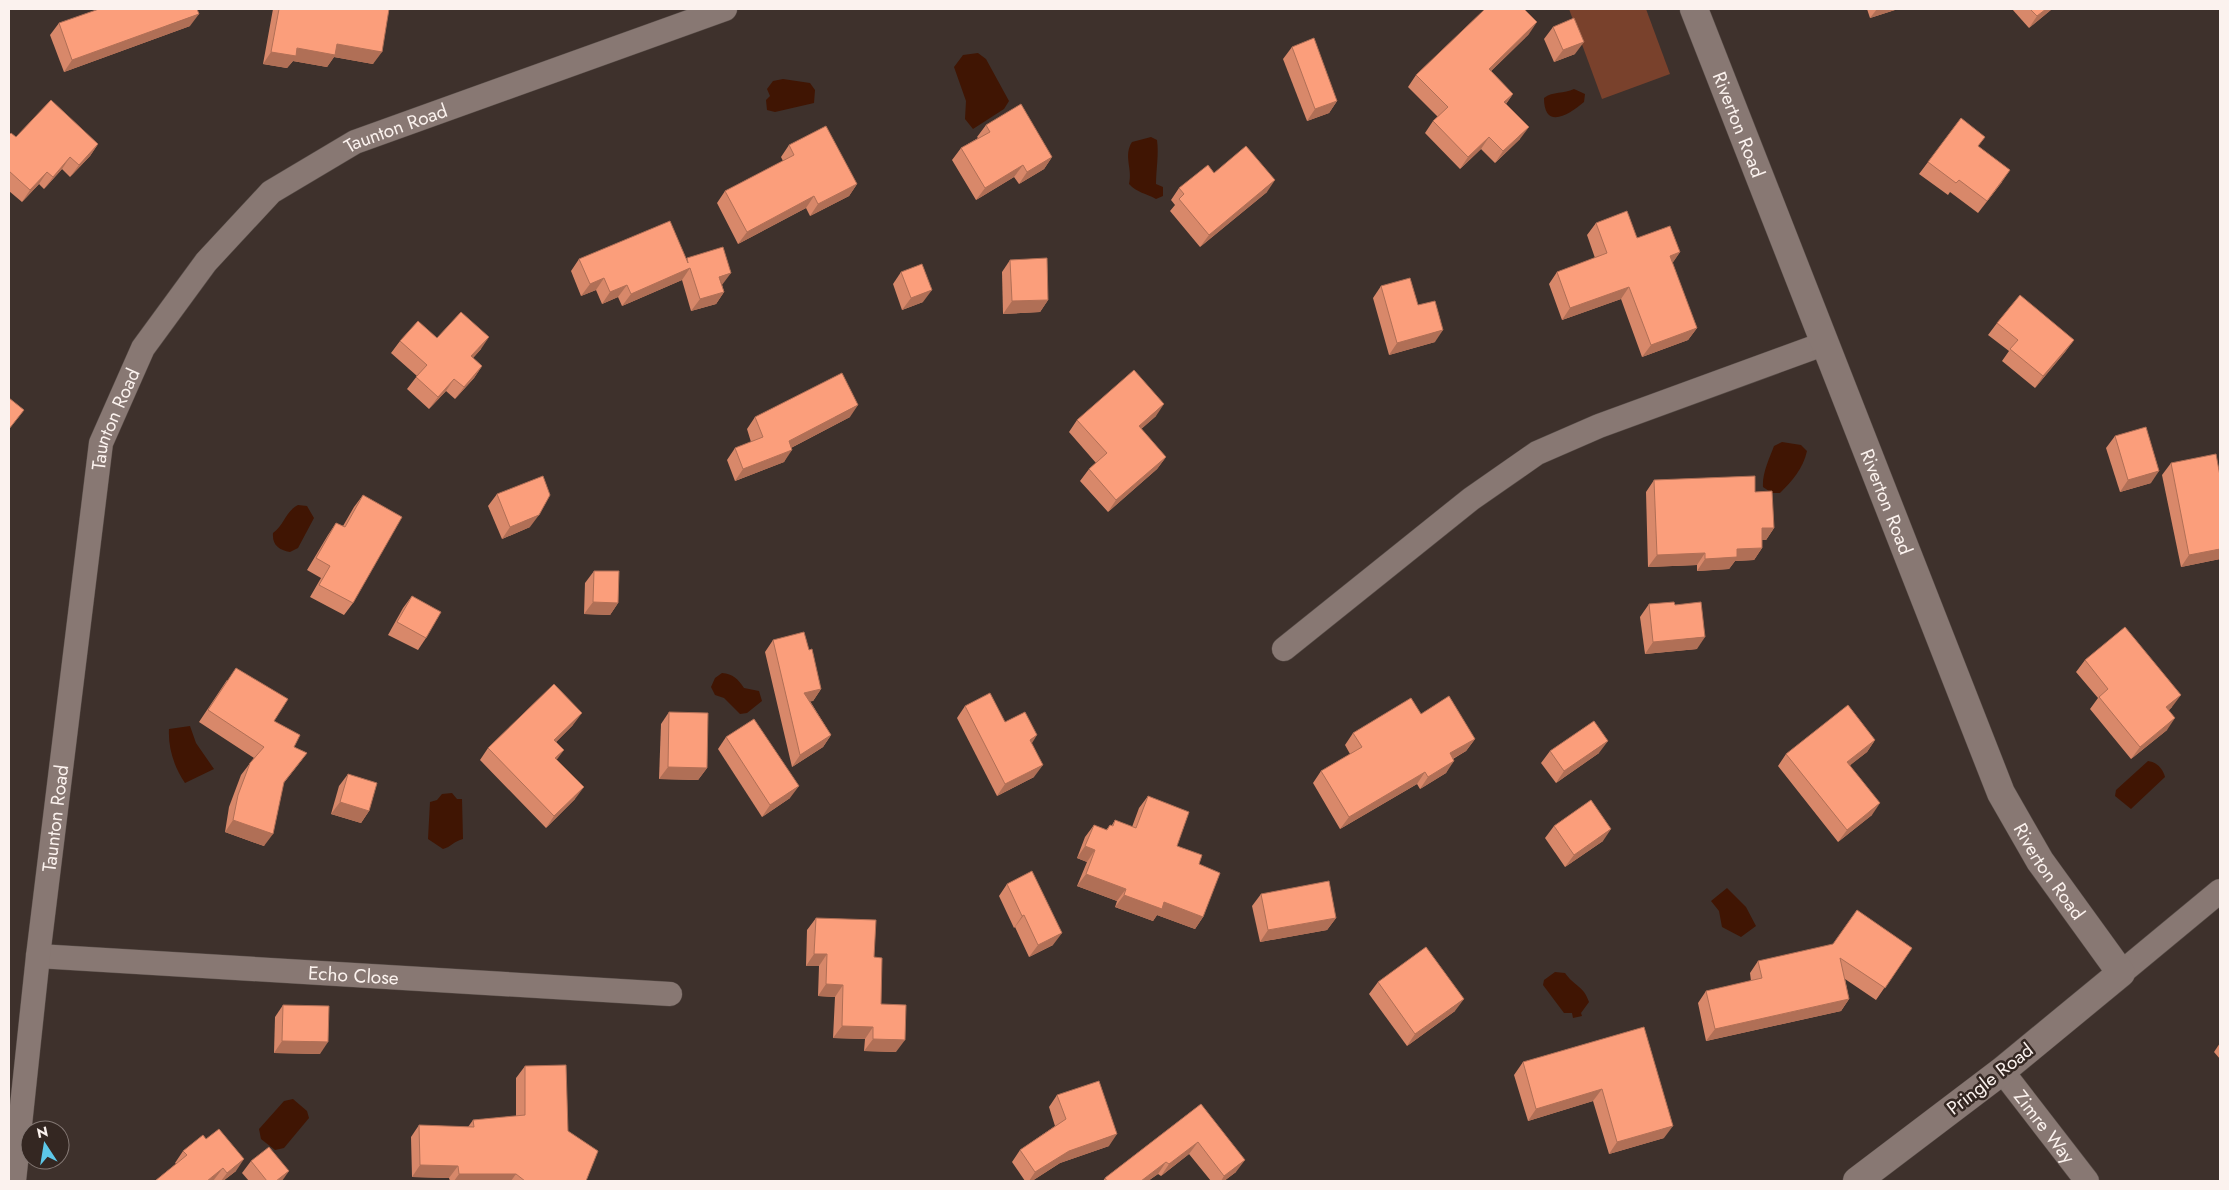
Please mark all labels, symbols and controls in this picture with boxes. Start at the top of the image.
street label: Riverton Road [1706,68,1772,181]
street label: Taunton Road [339,97,451,159]
street label: Taunton Road [84,364,146,471]
street label: Riverton Road [1854,445,1920,558]
street label: Taunton Road [35,763,75,873]
street label: Riverton Road [2007,818,2092,925]
street label: Echo Close [307,959,400,991]
street label: Pringle Road [1941,1037,2039,1121]
street label: Zimre Way [2008,1084,2082,1169]
north arrow [20,1120,70,1170]
text: N [35,1121,50,1143]

